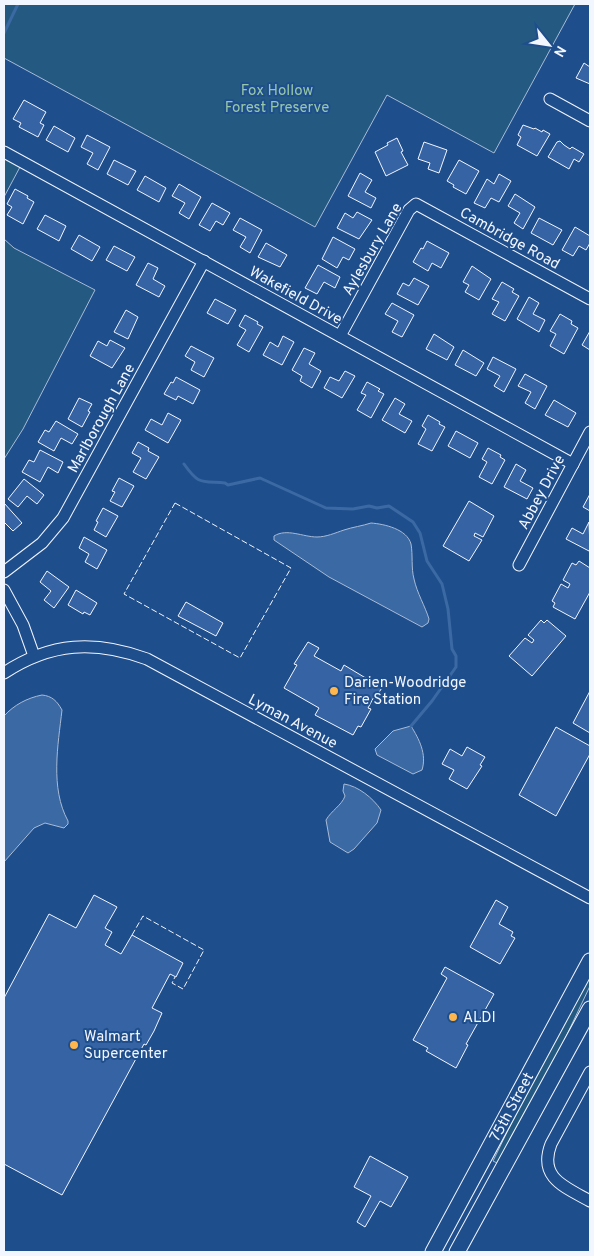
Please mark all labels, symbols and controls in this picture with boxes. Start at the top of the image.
north arrow [524,20,574,70]
text: N [549,42,569,59]
park label: Fox Hollow Forest Preserve [225,82,329,118]
street label: Aylesbury Lane [339,200,407,299]
street label: Cambridge Road [456,204,563,275]
street label: Wakefield Drive [245,263,345,330]
street label: Marlborough Lane [64,361,140,477]
street label: Abbey Drive [515,452,570,533]
place label: Darien-Woodridge Fire Station [344,674,466,710]
marker: Darien-Woodridge Fire Station [328,685,340,697]
street label: Lyman Avenue [244,691,340,754]
place label: ALDI [463,1009,496,1028]
marker: ALDI [447,1011,459,1023]
place label: Walmart Supercenter [84,1028,168,1064]
marker: Walmart Supercenter [68,1039,80,1051]
street label: 75th Street [486,1070,539,1145]

